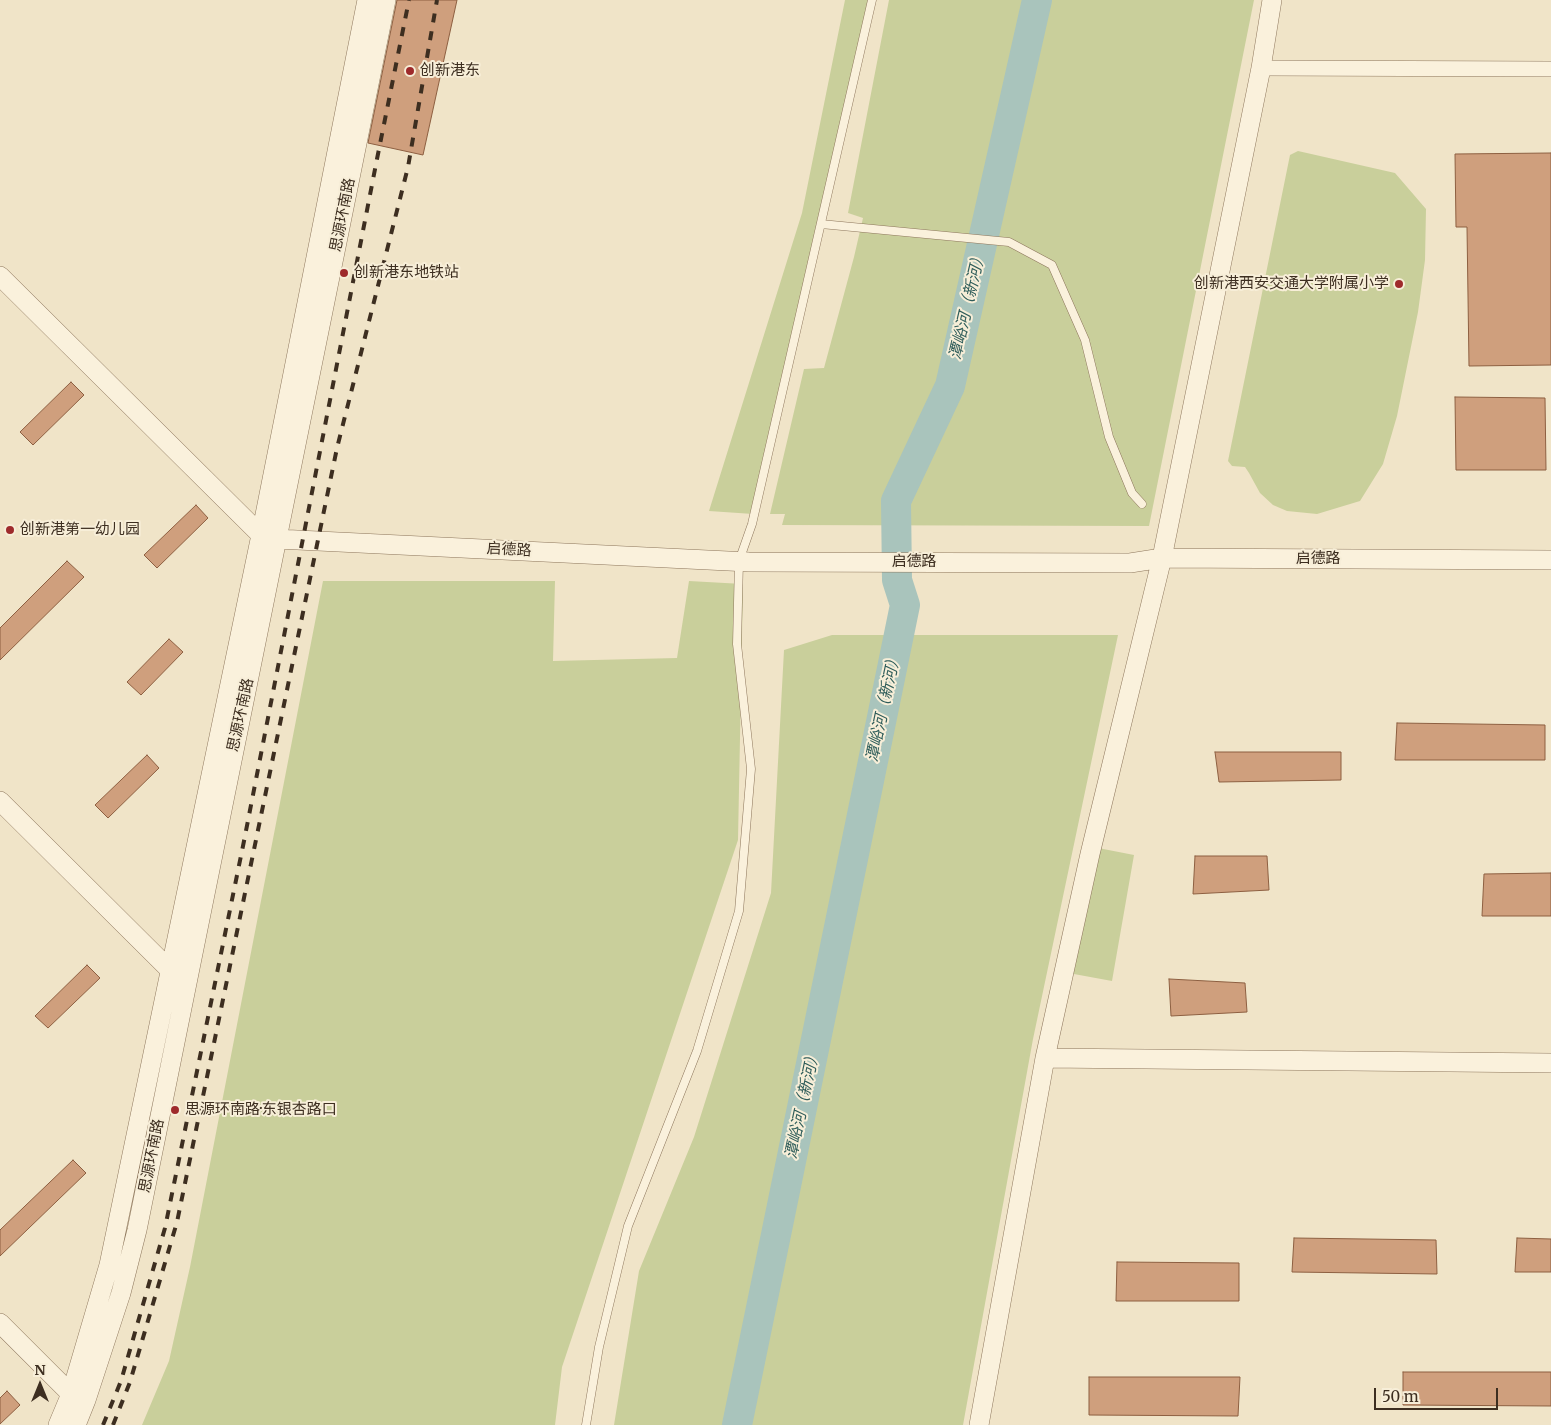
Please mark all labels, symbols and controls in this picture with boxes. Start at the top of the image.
place label: 创新港东 [420,62,480,80]
marker: 创新港东 [404,65,416,77]
street label: 思源环南路 [327,176,359,254]
water label: 潭峪河（新河） [946,248,990,362]
place label: 创新港东地铁站 [354,264,459,282]
marker: 创新港东地铁站 [338,267,350,279]
place label: 创新港西安交通大学附属小学 [1194,275,1389,293]
marker: 创新港西安交通大学附属小学 [1393,278,1405,290]
place label: 创新港第一幼儿园 [20,521,140,539]
marker: 创新港第一幼儿园 [4,524,16,536]
street label: 启德路 [486,540,532,560]
street label: 启德路 [1296,550,1340,568]
street label: 启德路 [892,553,936,571]
water label: 潭峪河（新河） [863,650,905,764]
street label: 思源环南路 [224,676,258,754]
water label: 潭峪河（新河） [782,1047,824,1161]
place label: 思源环南路·东银杏路口 [185,1101,337,1119]
marker: 思源环南路·东银杏路口 [169,1104,181,1116]
street label: 思源环南路 [136,1117,168,1195]
north arrow [15,1360,65,1410]
text: N [34,1361,46,1379]
scale bar [1376,1378,1500,1410]
text: 50 m [1382,1387,1419,1406]

